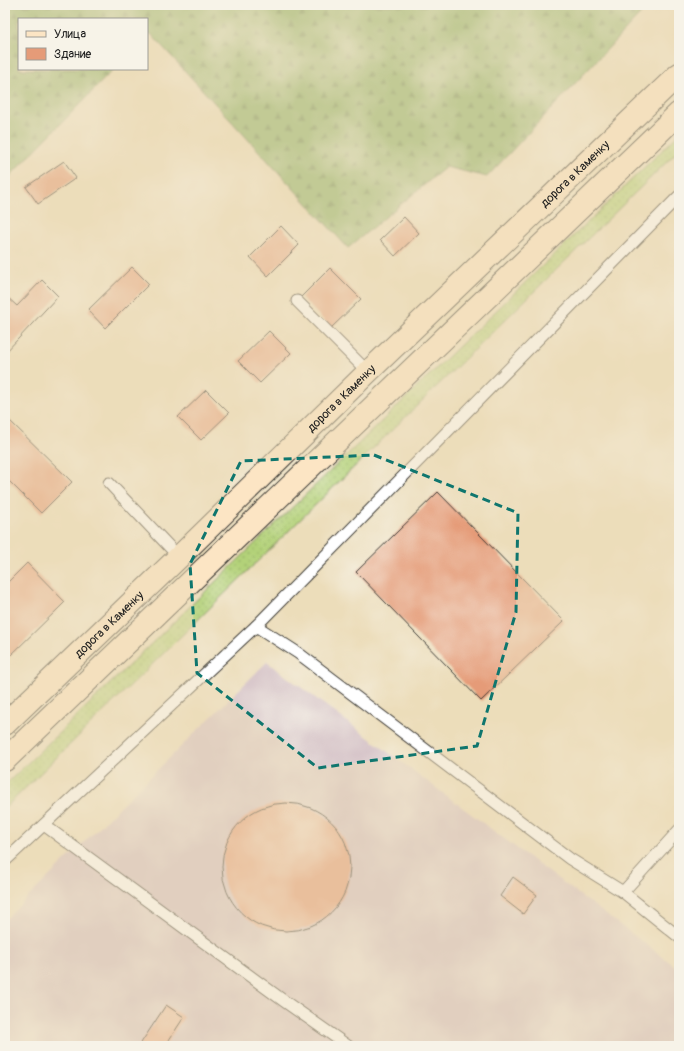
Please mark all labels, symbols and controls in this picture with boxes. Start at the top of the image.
legend [18,18,148,70]
text: Улица [54,27,86,42]
text: Здание [54,47,91,62]
street label: дорога в Каменку [537,137,613,211]
street label: дорога в Каменку [304,361,379,435]
street label: дорога в Каменку [71,588,147,661]

